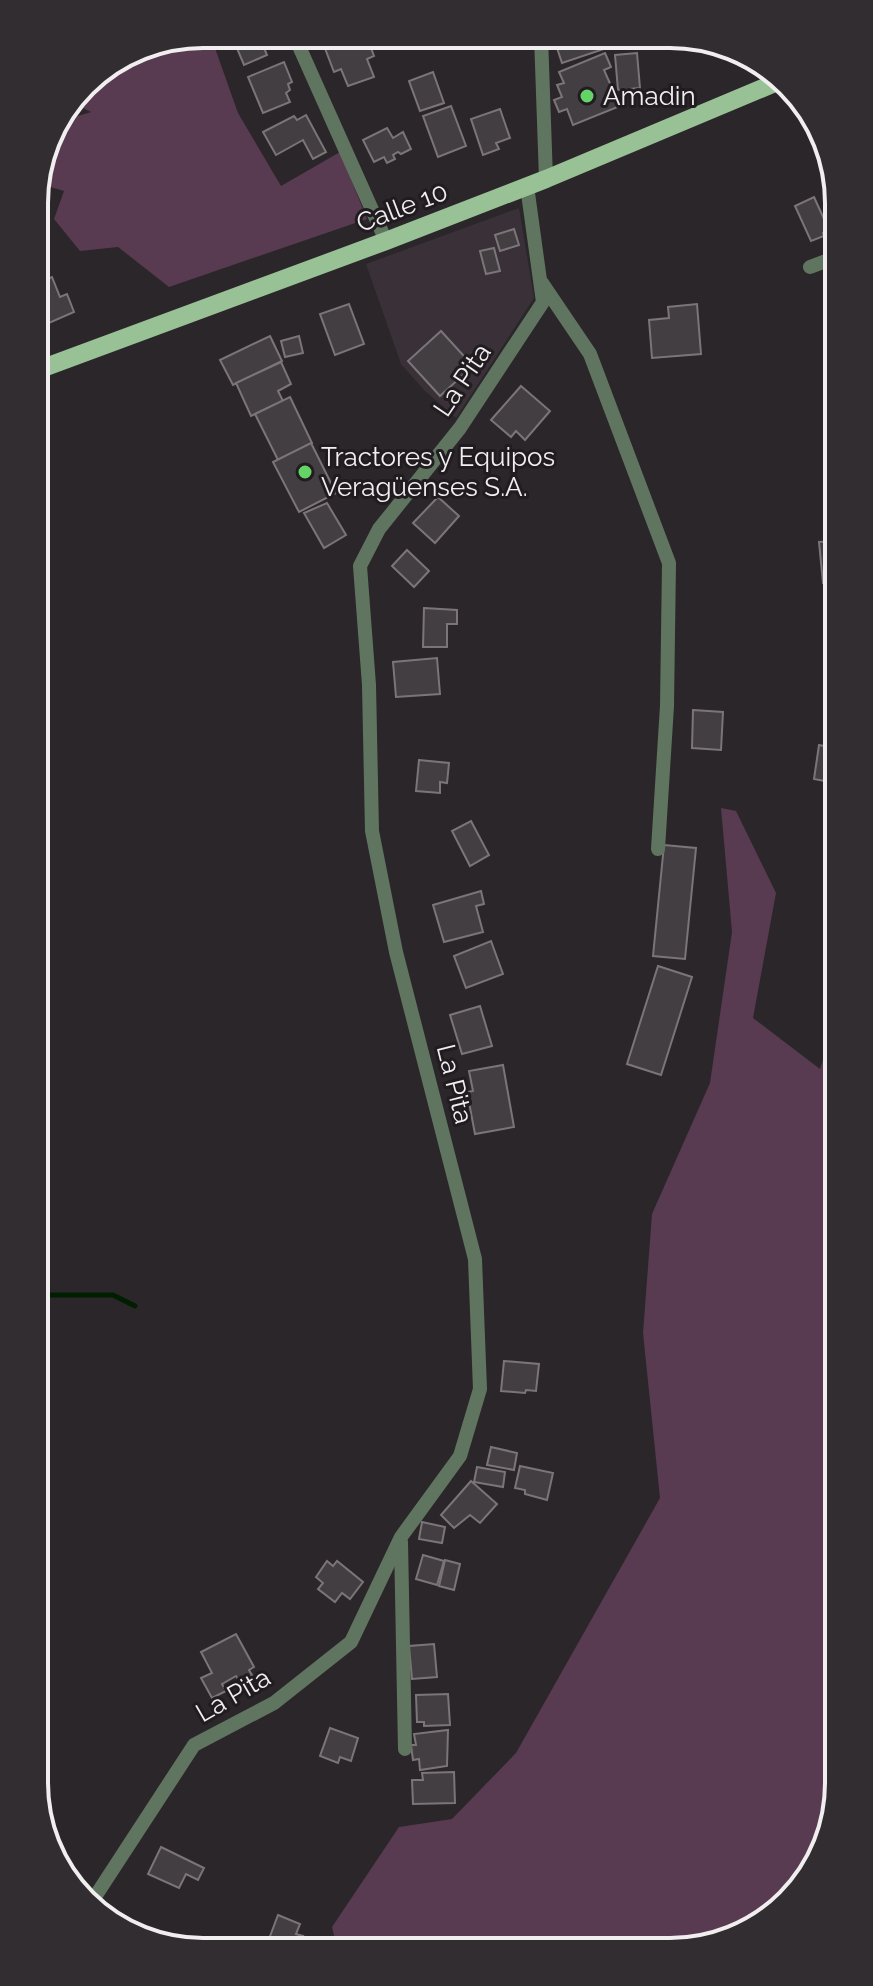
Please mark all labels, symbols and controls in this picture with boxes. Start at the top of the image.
place label: Amadin [603,81,696,111]
marker: Amadin [578,87,596,105]
street label: Calle 10 [352,176,452,238]
street label: La Pita [427,338,497,422]
place label: Tractores y Equipos Veragüenses S.A. [321,442,555,502]
marker: Tractores y Equipos Veragüenses S.A. [296,463,314,481]
street label: La Pita [431,1041,479,1127]
street label: La Pita [191,1662,275,1728]

